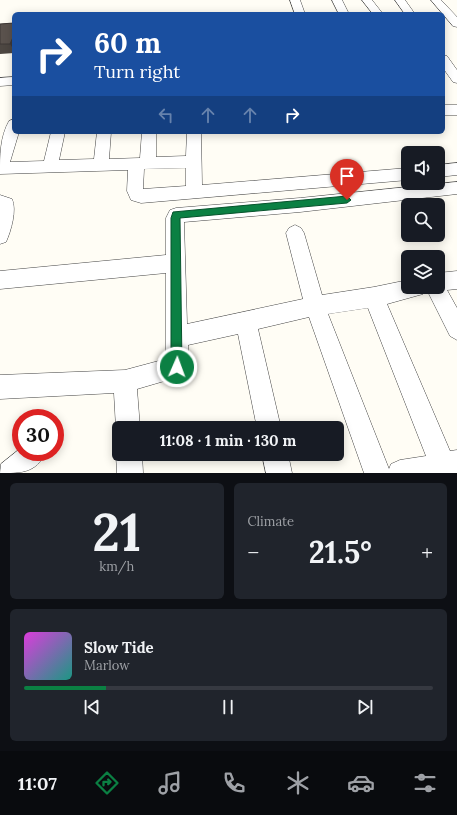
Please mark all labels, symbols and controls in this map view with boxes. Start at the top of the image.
text: 60 m [94,25,161,61]
icon: right [28,28,80,80]
text: Turn right [94,60,180,83]
icon: left [155,104,177,126]
icon: ahead [197,104,219,126]
icon: ahead [239,104,261,126]
icon: right [281,104,303,126]
map controls [401,146,445,294]
button: sound [401,146,445,190]
pin [330,159,364,200]
icon: arrive [336,165,358,187]
button: search [401,198,445,242]
button: layers [401,250,445,294]
position arrow [156,346,198,388]
speed limit sign: 30 [12,409,64,461]
text: 11:08 · 1 min · 130 m [160,431,296,450]
text: 21 [92,499,141,565]
text: Climate [248,513,294,530]
text: 21.5° [309,533,372,571]
text: − [248,538,259,566]
text: + [421,538,433,566]
text: km/h [99,558,134,575]
text: Slow Tide [84,638,154,657]
text: Marlow [84,657,130,674]
icon: previous [81,696,103,718]
icon: pause [217,696,239,718]
icon: next [354,696,376,718]
icon: directions [93,769,121,797]
icon: music [156,769,184,797]
icon: phone [220,769,248,797]
icon: climate [284,769,312,797]
icon: car [347,769,375,797]
icon: filters [411,769,439,797]
text: 11:07 [18,772,57,795]

